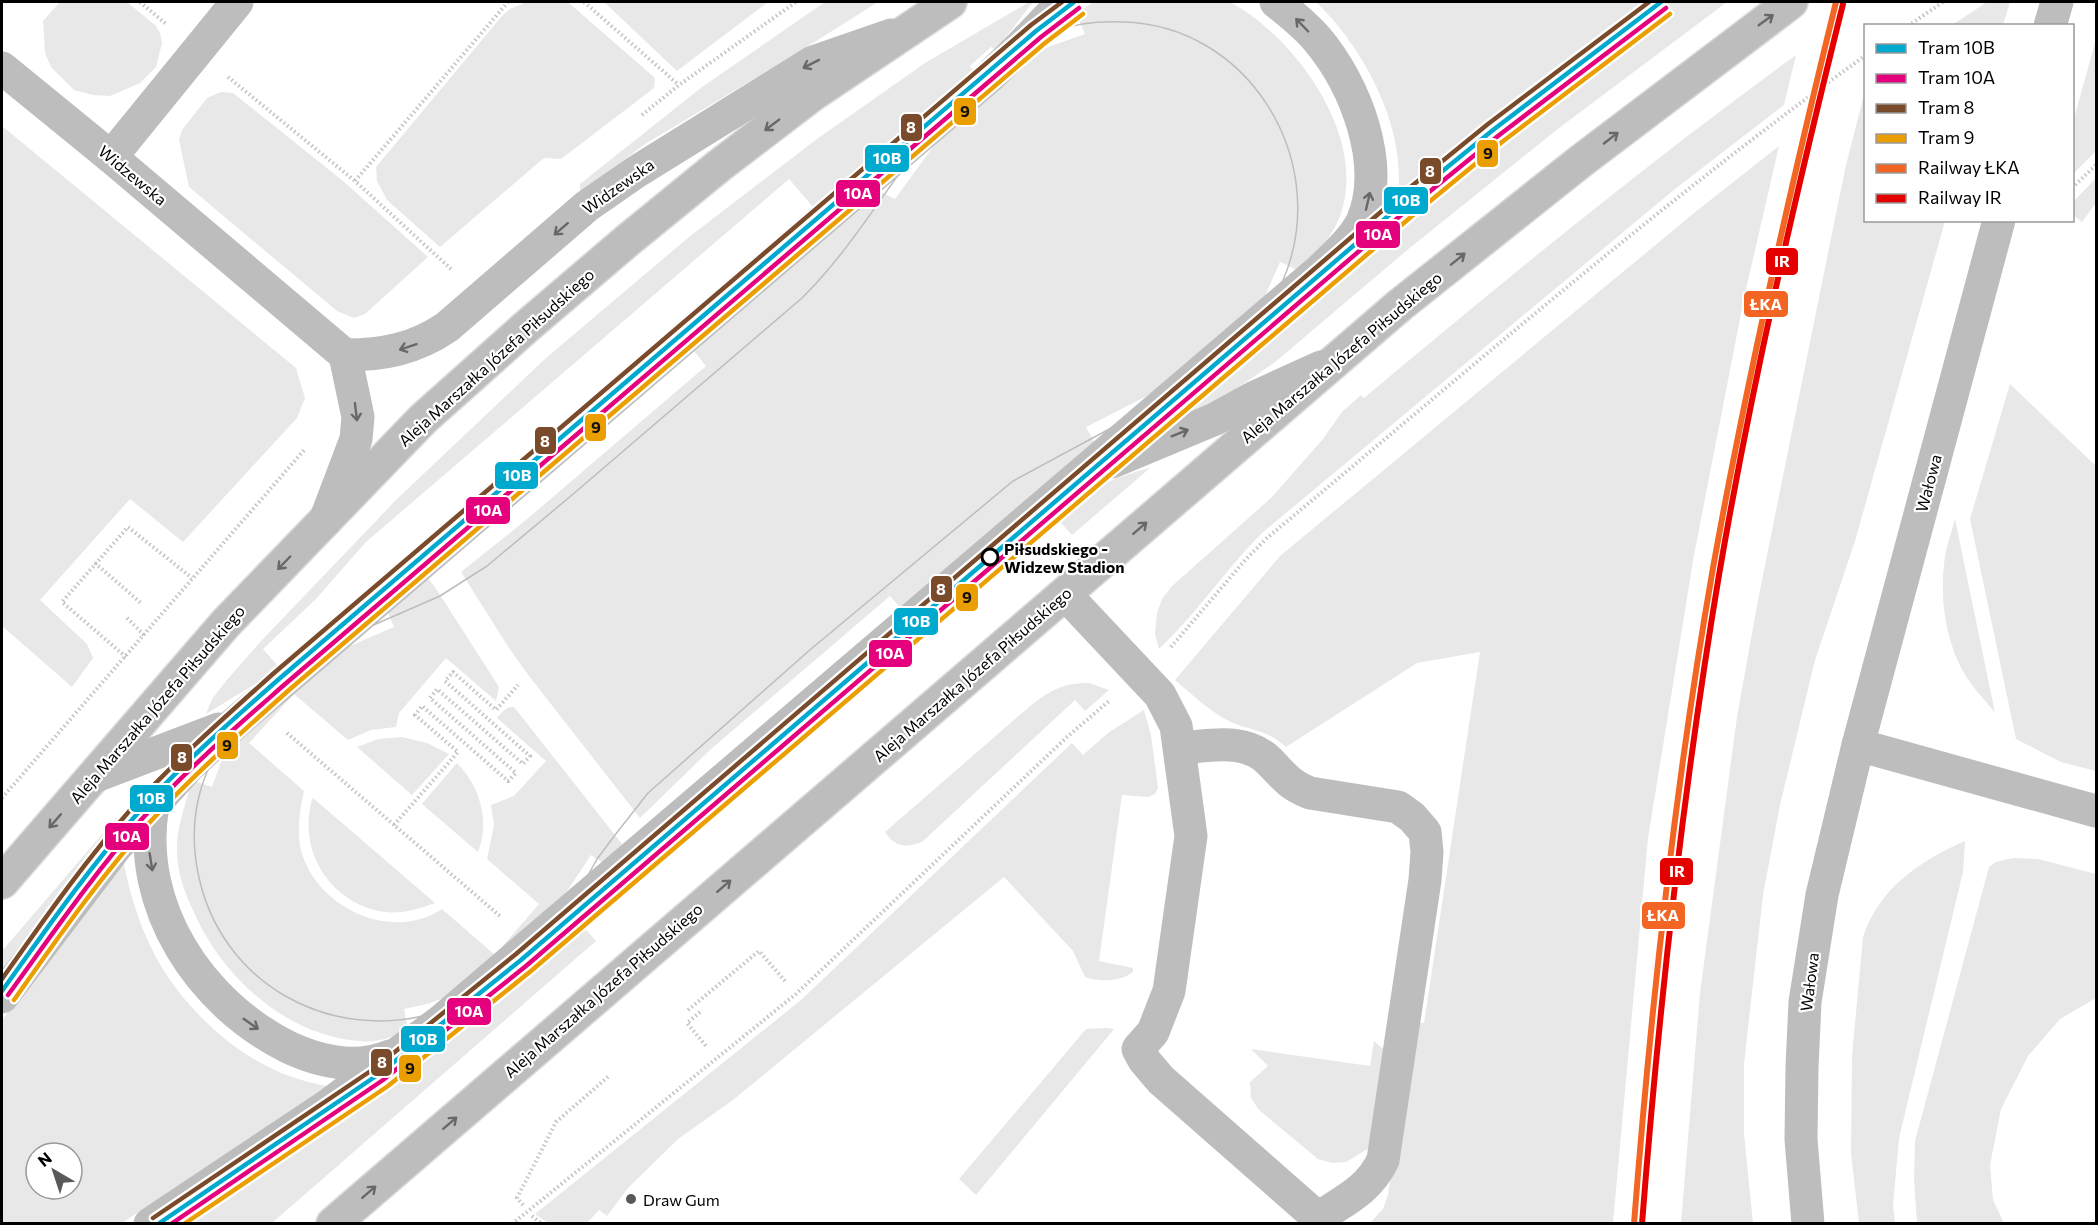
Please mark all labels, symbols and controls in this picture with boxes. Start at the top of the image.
one-way arrow [1757,13,1773,26]
one-way arrow [1295,17,1310,32]
legend [1864,24,2074,222]
text: Tram 10B [1918,36,1995,58]
one-way arrow [803,59,821,71]
text: Tram 10A [1918,66,1995,88]
text: Tram 8 [1918,96,1975,118]
line badge: 9 [953,97,977,126]
text: 9 [960,101,970,120]
line badge: 8 [900,113,923,142]
text: 8 [906,117,916,136]
one-way arrow [765,119,781,131]
text: Tram 9 [1918,126,1975,148]
one-way arrow [1602,131,1618,144]
line badge: 9 [1476,139,1499,168]
street label: Widzewska [95,141,171,209]
text: 9 [1483,143,1493,162]
line badge: 10B [864,144,910,173]
text: 10B [873,148,902,167]
street label: Widzewska [579,154,657,218]
text: Railway ŁKA [1918,156,2020,178]
line badge: 8 [1419,157,1442,185]
text: 8 [1425,161,1435,180]
line badge: 10A [835,179,881,208]
text: 10A [844,183,873,202]
line badge: 10B [1383,186,1429,215]
text: Railway IR [1918,186,2002,208]
text: 10B [1392,190,1421,209]
one-way arrow [1363,191,1375,210]
line badge: 10A [1355,220,1401,249]
one-way arrow [554,222,569,236]
text: 10A [1364,224,1393,243]
line badge: IR [1765,247,1799,276]
text: IR [1774,251,1790,270]
one-way arrow [1450,252,1466,265]
street label: Aleja Marszałka Józefa Piłsudskiego [394,264,598,450]
street label: Aleja Marszałka Józefa Piłsudskiego [1237,267,1445,447]
line badge: ŁKA [1743,290,1789,318]
text: ŁKA [1749,294,1783,313]
one-way arrow [399,342,418,353]
one-way arrow [351,402,362,422]
line badge: 9 [584,413,607,442]
text: 9 [591,417,601,436]
line badge: 8 [534,426,557,455]
one-way arrow [1171,427,1189,438]
text: 8 [540,431,550,450]
street label: Wałowa [1911,452,1945,514]
line badge: 10B [494,461,539,490]
text: 10B [503,465,532,484]
line badge: 10A [465,496,511,525]
text: 10A [474,500,503,519]
one-way arrow [1132,521,1147,535]
place label: Piłsudskiego - Widzew Stadion [1004,539,1125,576]
marker: Piłsudskiego - Widzew Stadion [981,548,999,566]
one-way arrow [277,555,291,570]
line badge: 8 [930,575,953,603]
text: 8 [936,579,946,598]
street label: Aleja Marszałka Józefa Piłsudskiego [869,583,1075,765]
line badge: 9 [955,583,979,612]
text: 9 [962,587,972,606]
street label: Aleja Marszałka Józefa Piłsudskiego [66,601,248,807]
line badge: 10B [893,607,939,636]
text: 10B [902,611,931,630]
line badge: 10A [868,639,913,668]
text: 10A [876,643,905,662]
line badge: 9 [216,731,239,760]
text: 9 [222,735,232,754]
line badge: 8 [170,743,193,772]
text: 8 [177,747,187,766]
line badge: 10B [129,784,174,813]
text: 10B [137,788,166,807]
one-way arrow [48,813,62,828]
line badge: 10A [104,822,150,851]
text: 10A [113,826,142,845]
one-way arrow [146,852,157,872]
line badge: IR [1659,857,1694,886]
text: IR [1669,861,1685,880]
one-way arrow [716,879,732,892]
street label: Aleja Marszałka Józefa Piłsudskiego [500,899,706,1081]
line badge: ŁKA [1641,901,1686,930]
text: ŁKA [1646,905,1680,924]
street label: Wałowa [1796,952,1822,1012]
line badge: 10A [446,997,492,1026]
text: 10A [455,1001,484,1020]
one-way arrow [242,1018,258,1030]
line badge: 10B [400,1025,446,1053]
text: 10B [409,1029,438,1048]
line badge: 8 [370,1048,393,1077]
text: 8 [377,1052,387,1071]
line badge: 9 [398,1054,422,1083]
text: 9 [405,1058,415,1077]
one-way arrow [442,1116,457,1130]
north arrow [24,1141,84,1201]
text: N [34,1148,55,1170]
one-way arrow [361,1185,376,1199]
place label: Draw Gum [643,1190,720,1209]
marker: Draw Gum [624,1192,638,1206]

